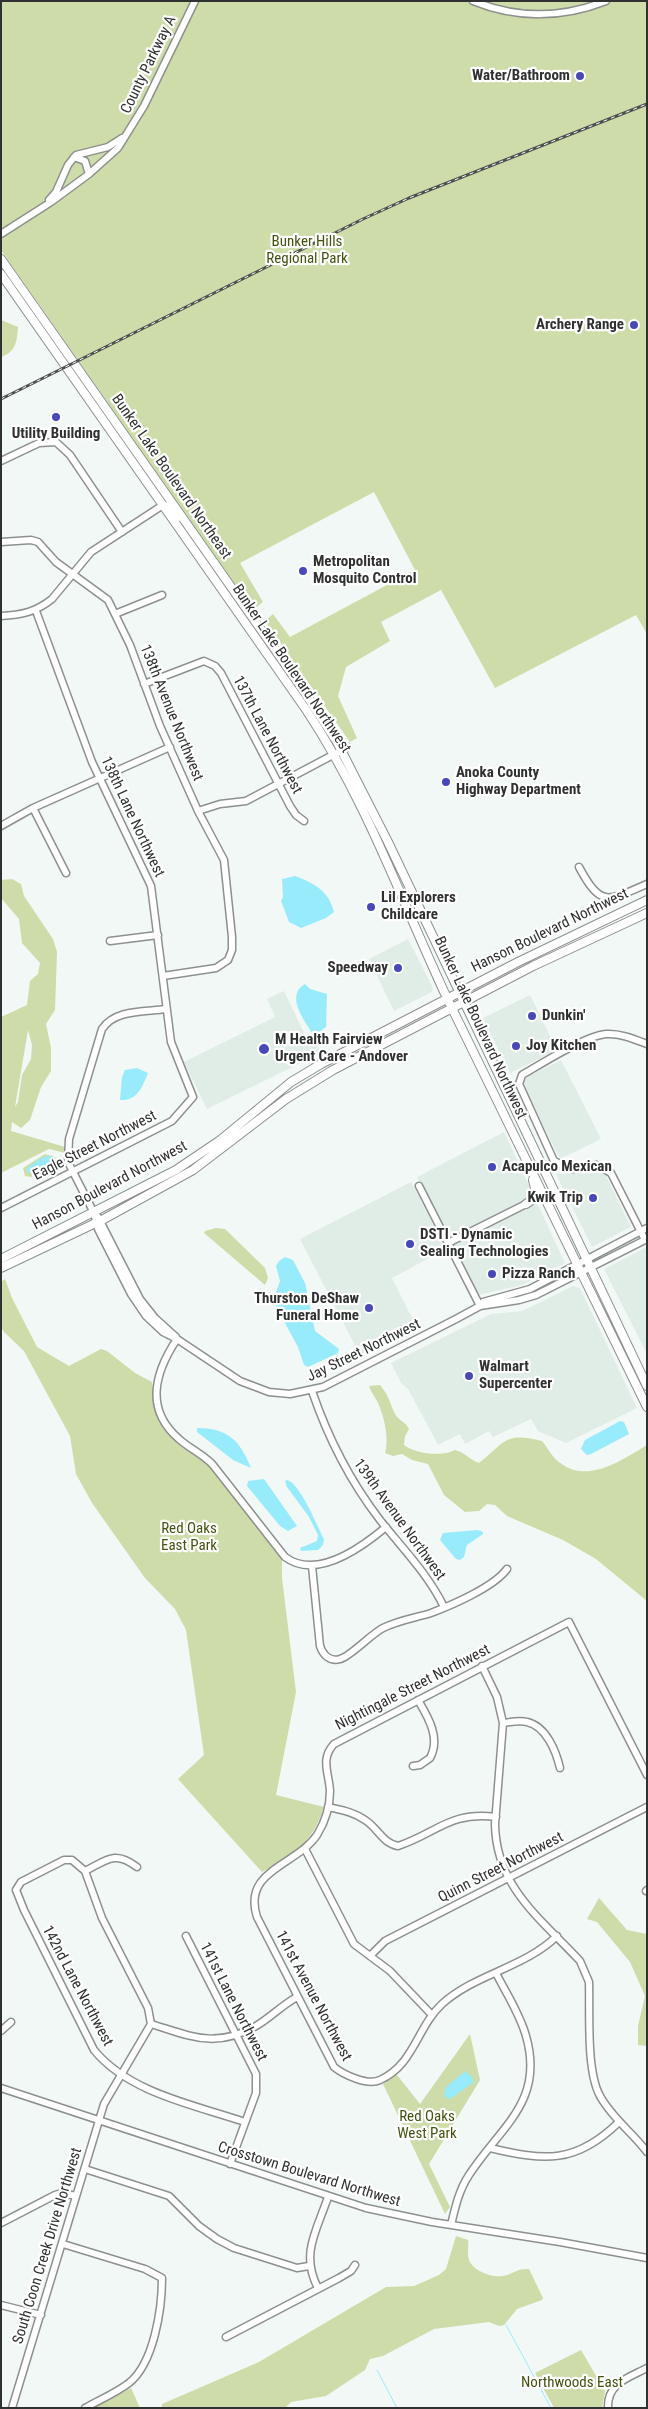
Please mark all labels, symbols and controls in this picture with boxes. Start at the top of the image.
street label: County Parkway A [118,13,180,117]
place label: Water/Bathroom [472,67,570,85]
marker: Water/Bathroom [574,70,586,82]
park label: Bunker Hills Regional Park [266,233,348,268]
place label: Archery Range [536,316,624,334]
marker: Archery Range [628,319,640,331]
street label: Bunker Lake Boulevard Northeast [107,391,235,563]
marker: Utility Building [50,411,62,423]
place label: Utility Building [12,425,100,443]
place label: Metropolitan Mosquito Control [313,553,417,588]
marker: Metropolitan Mosquito Control [297,565,309,577]
street label: Bunker Lake Boulevard Northwest [228,581,354,757]
street label: 138th Avenue Northwest [135,642,207,784]
street label: 137th Lane Northwest [228,673,306,797]
street label: 138th Lane Northwest [96,754,168,880]
place label: Anoka County Highway Department [456,764,581,799]
marker: Anoka County Highway Department [440,776,452,788]
street label: Hanson Boulevard Northwest [469,885,631,977]
place label: Lil Explorers Childcare [381,889,456,924]
marker: Lil Explorers Childcare [365,901,377,913]
street label: Bunker Lake Boulevard Northwest [430,934,530,1122]
place label: Speedway [328,959,388,977]
marker: Speedway [392,962,404,974]
place label: Dunkin' [542,1007,585,1025]
marker: Dunkin' [526,1010,538,1022]
place label: M Health Fairview Urgent Care - Andover [275,1031,408,1066]
place label: Joy Kitchen [526,1037,596,1055]
marker: Joy Kitchen [510,1040,522,1052]
marker: M Health Fairview Urgent Care - Andover [257,1042,271,1056]
street label: Eagle Street Northwest [30,1107,160,1185]
street label: Hanson Boulevard Northwest [30,1138,190,1234]
place label: Acapulco Mexican [502,1158,612,1176]
marker: Acapulco Mexican [486,1161,498,1173]
place label: Kwik Trip [527,1189,583,1207]
marker: Kwik Trip [587,1192,599,1204]
place label: DSTI - Dynamic Sealing Technologies [420,1226,549,1261]
marker: DSTI - Dynamic Sealing Technologies [404,1238,416,1250]
place label: Pizza Ranch [502,1265,575,1283]
marker: Pizza Ranch [486,1268,498,1280]
place label: Thurston DeShaw Funeral Home [254,1290,359,1325]
marker: Thurston DeShaw Funeral Home [363,1302,375,1314]
street label: Jay Street Northwest [304,1316,424,1386]
place label: Walmart Supercenter [479,1358,552,1393]
marker: Walmart Supercenter [463,1370,475,1382]
street label: 139th Avenue Northwest [349,1456,449,1584]
park label: Red Oaks East Park [161,1520,217,1555]
street label: Nightingale Street Northwest [333,1641,493,1735]
street label: Quinn Street Northwest [436,1829,566,1907]
street label: 142nd Lane Northwest [38,1923,116,2049]
street label: 141st Avenue Northwest [271,1928,355,2064]
street label: 141st Lane Northwest [195,1940,271,2064]
park label: Red Oaks West Park [397,2108,457,2143]
street label: Crosstown Boulevard Northwest [215,2139,403,2211]
street label: South Coon Creek Drive Northwest [10,2146,86,2346]
park label: Northwoods East [521,2374,623,2392]

